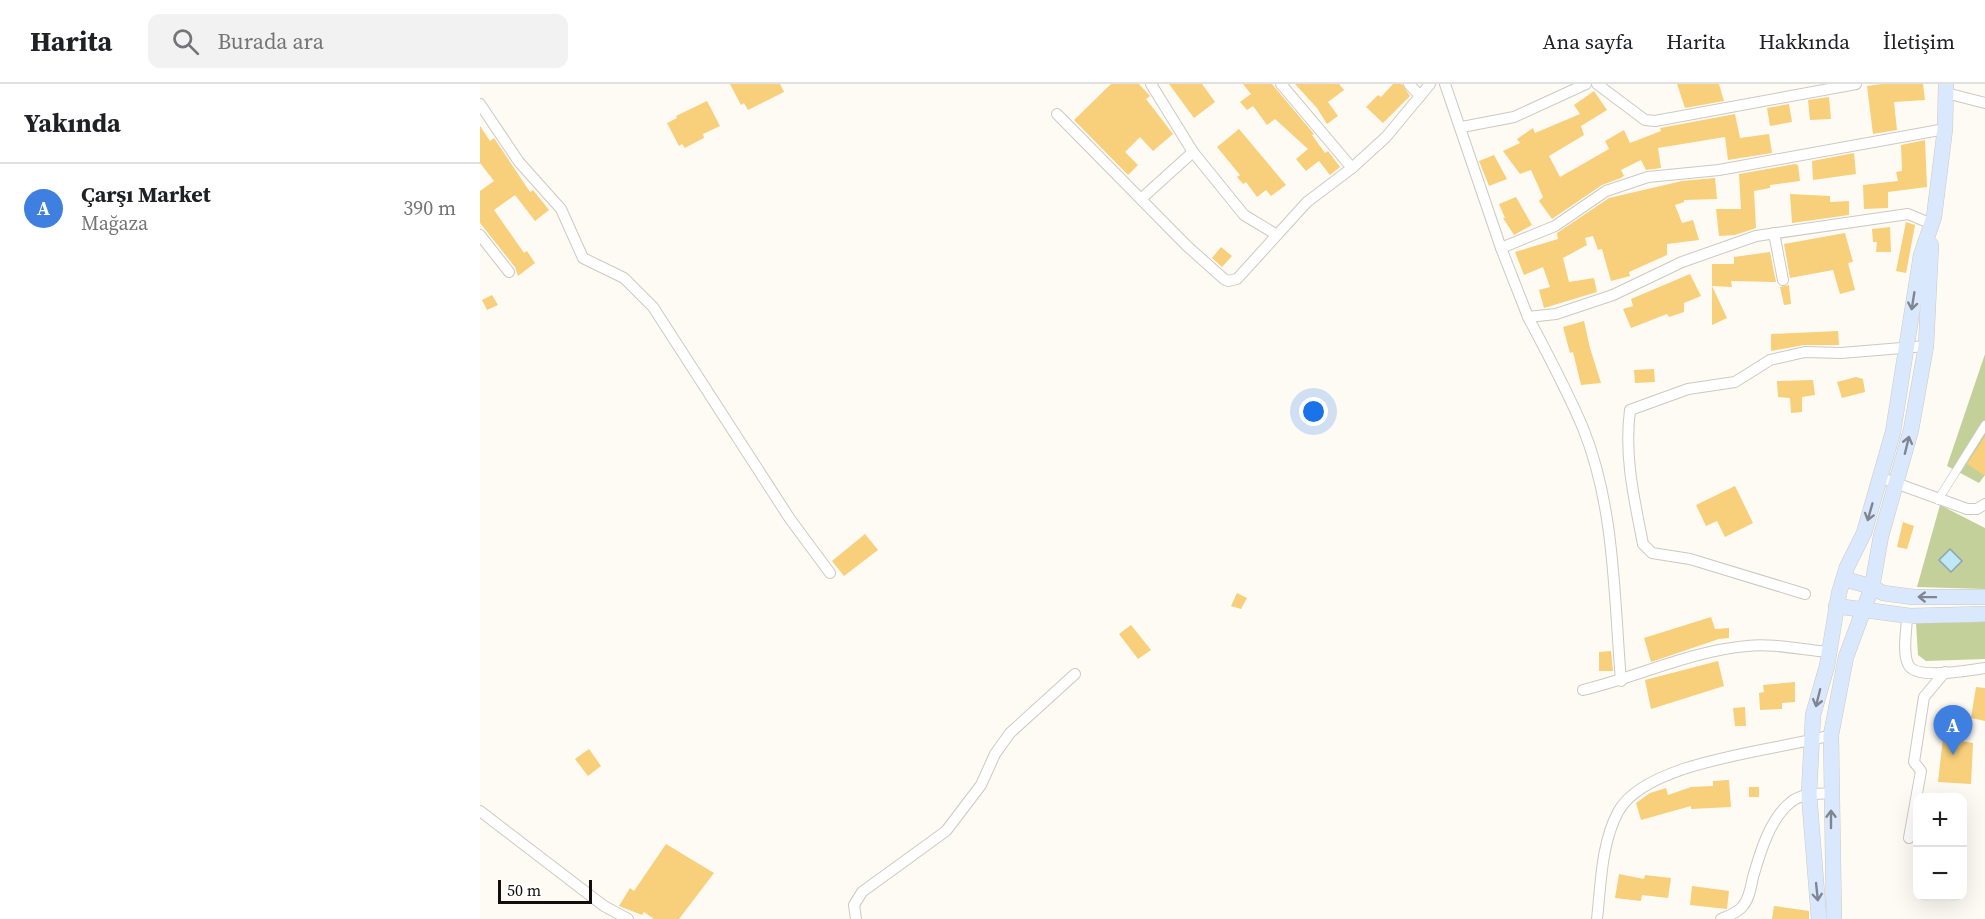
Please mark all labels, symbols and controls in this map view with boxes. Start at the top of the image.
search box [148,14,568,68]
text: Harita [30,22,112,60]
icon: search [169,25,202,58]
text: Burada ara [217,26,324,56]
text: Ana sayfa [1543,27,1633,56]
text: Harita [1666,27,1726,56]
text: Hakkında [1759,27,1850,56]
text: İletişim [1883,27,1955,56]
text: Yakında [24,105,121,141]
text: Çarşı Market [81,179,211,209]
text: A [37,194,50,222]
text: 390 m [403,194,456,222]
text: Mağaza [81,209,148,237]
one-way arrow [1908,290,1919,310]
your location [1299,397,1328,426]
one-way arrow [1902,436,1914,455]
one-way arrow [1863,502,1875,521]
one-way arrow [1917,592,1937,603]
one-way arrow [1811,689,1823,708]
pin: A [1934,706,1972,755]
map controls [1913,793,1967,901]
button: + [1913,793,1967,847]
one-way arrow [1825,809,1837,829]
button: − [1913,847,1967,901]
scale bar [498,877,592,904]
text: 50 m [507,879,541,901]
one-way arrow [1811,882,1822,902]

